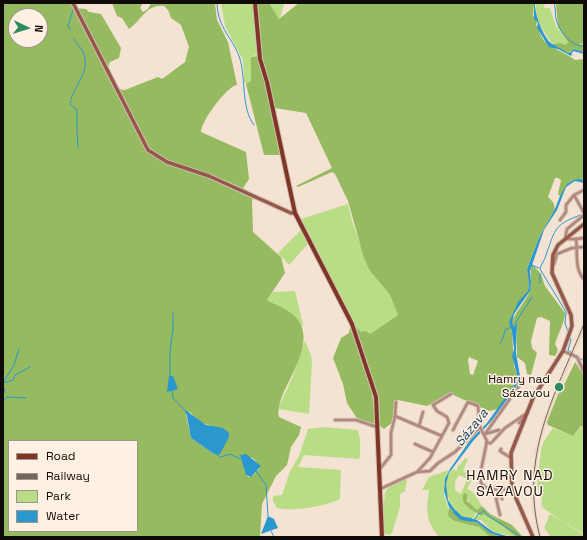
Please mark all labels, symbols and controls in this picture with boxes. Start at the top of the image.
north arrow [8,8,48,48]
text: N [32,25,46,33]
place label: Hamry nad Sázavou [488,373,550,401]
marker: Hamry nad Sázavou [553,381,565,393]
water label: Sázava [452,406,492,450]
legend [8,440,138,532]
text: Road [46,448,75,464]
text: Railway [46,468,90,484]
district label: HAMRY NAD SÁZAVOU [466,468,554,500]
text: Park [46,488,71,504]
text: Water [46,508,80,524]

